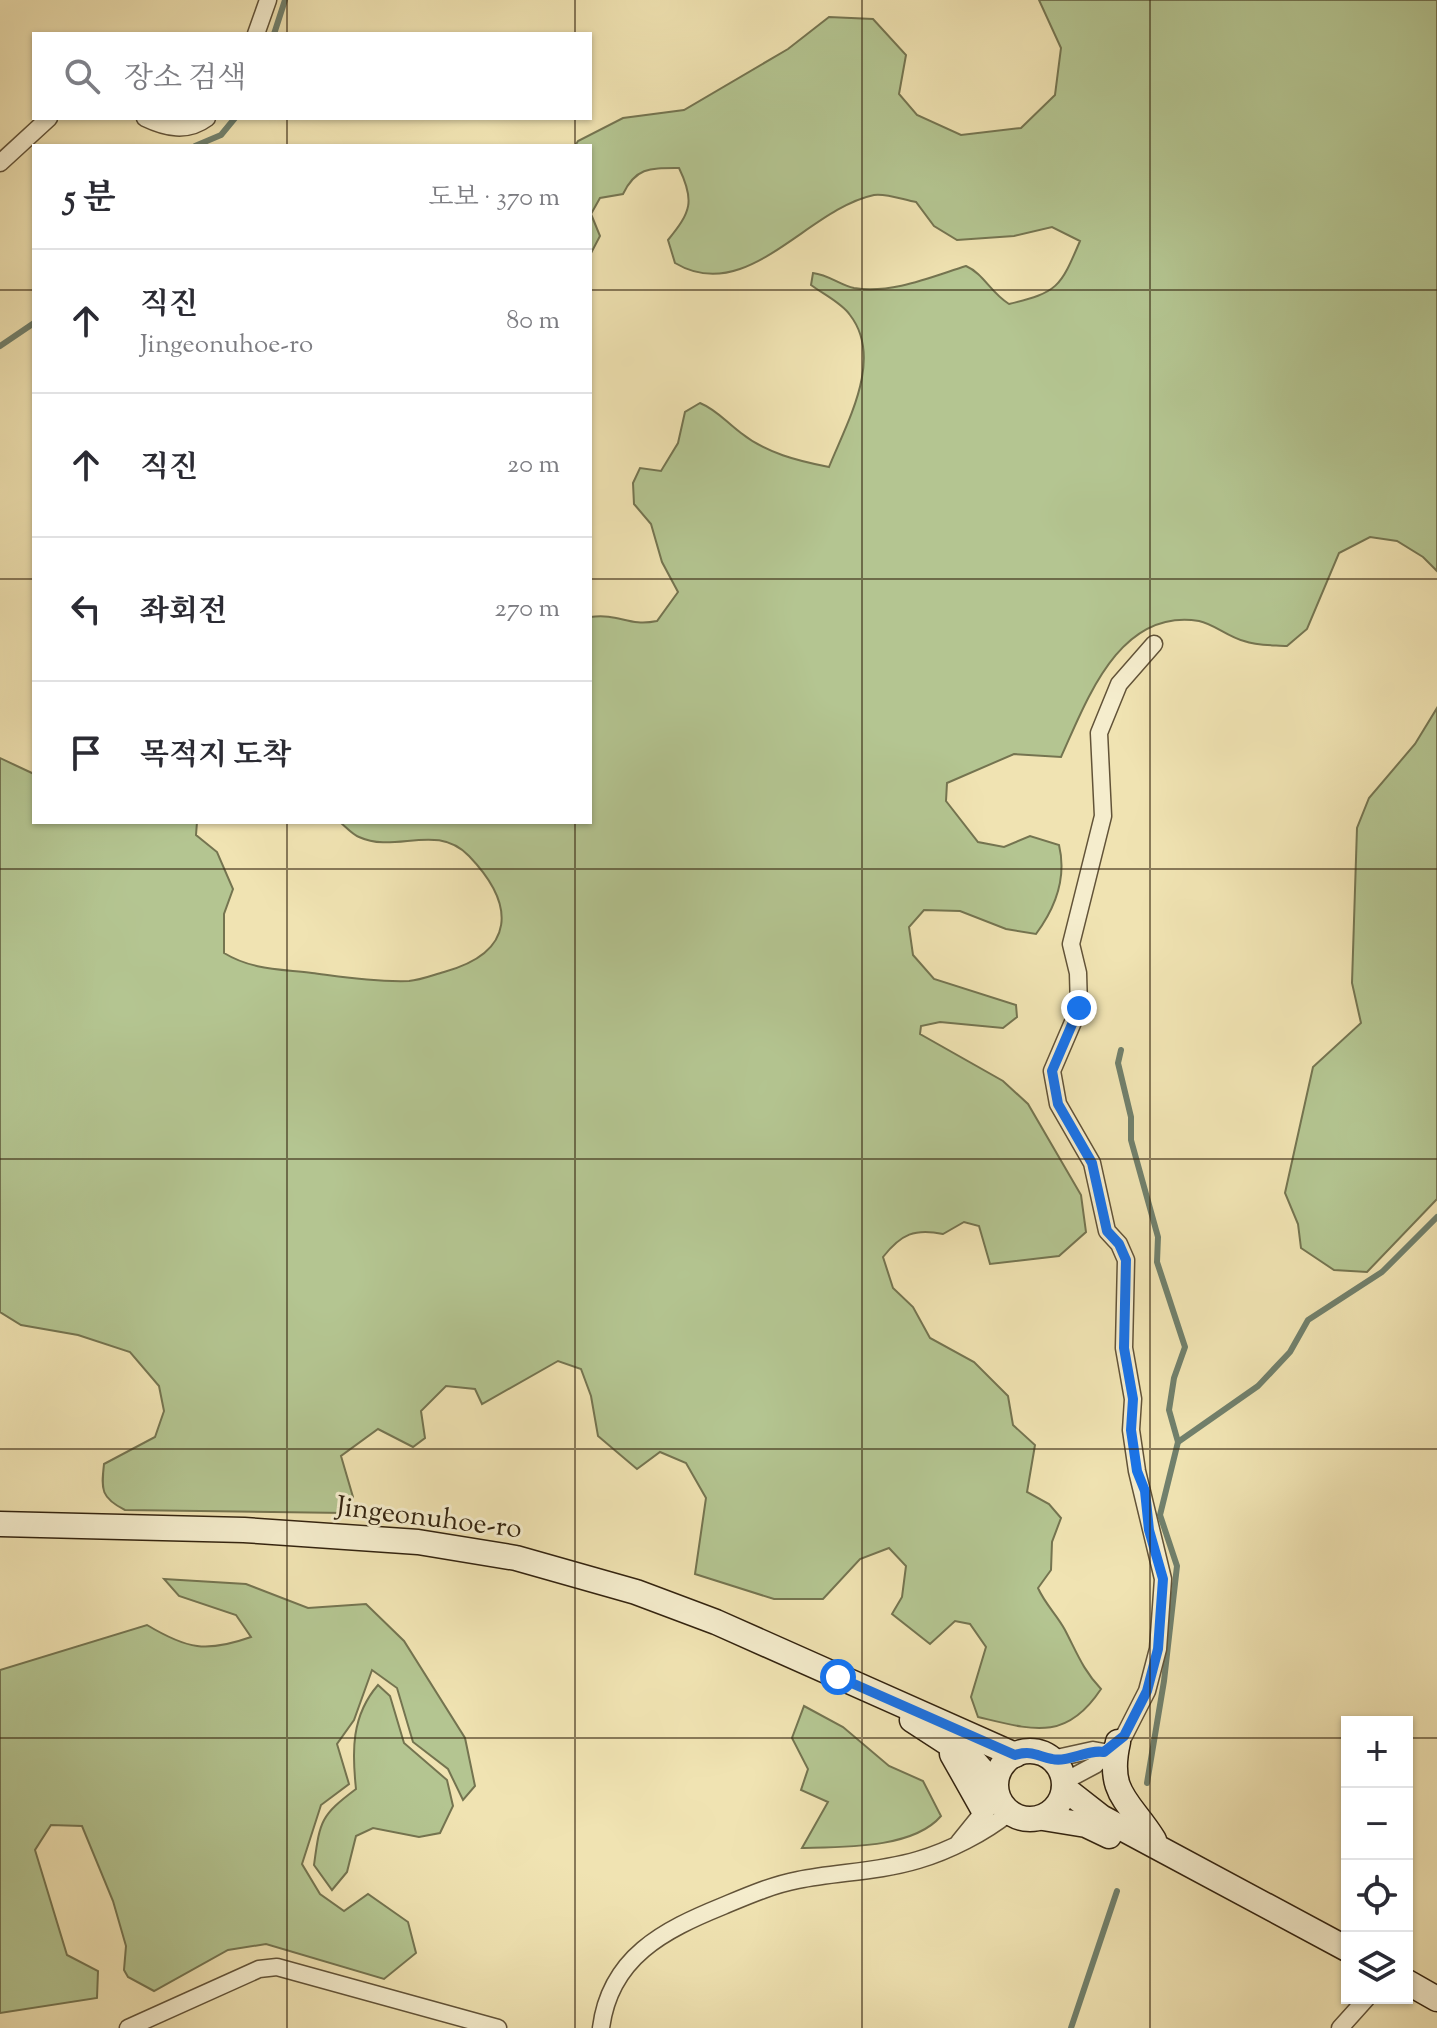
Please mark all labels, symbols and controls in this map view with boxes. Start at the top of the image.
search box [32,32,592,120]
icon: search [60,54,104,98]
text: 장소 검색 [124,58,246,101]
text: 5 분 [64,175,116,224]
text: 도보 · 370 m [428,180,560,217]
text: 직진 [140,284,198,327]
icon: ahead [64,299,108,343]
text: 80 m [506,303,560,340]
text: Jingeonuhoe-ro [140,327,313,364]
icon: ahead [64,443,108,487]
text: 직진 [140,447,198,490]
text: 20 m [507,447,560,484]
icon: left [64,587,108,631]
text: 좌회전 [140,591,227,634]
text: 270 m [495,591,560,628]
icon: arrive [64,731,108,775]
text: 목적지 도착 [140,735,291,778]
route end [1061,990,1097,1026]
street label: Jingeonuhoe-ro [332,1488,524,1550]
route start [820,1659,856,1695]
map controls [1341,1716,1413,2004]
button: + [1341,1716,1413,1788]
button: − [1341,1788,1413,1860]
button: locate [1341,1860,1413,1932]
button: layers [1341,1932,1413,2004]

